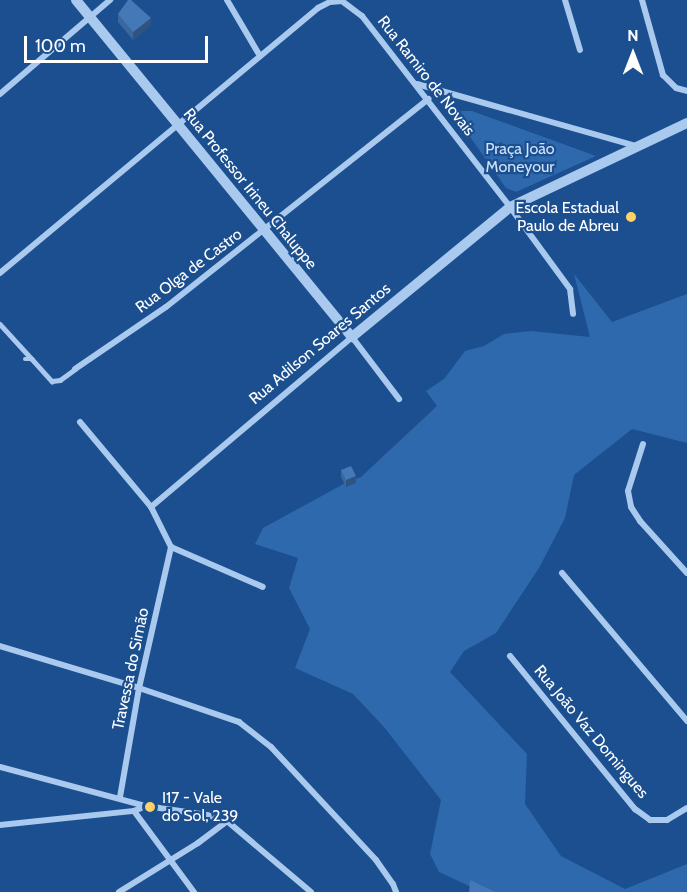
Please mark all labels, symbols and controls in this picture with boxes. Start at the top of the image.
street label: Rua Ramiro de Novais [373,12,479,140]
scale bar [27,24,212,62]
north arrow [603,24,663,84]
text: N [627,26,639,45]
text: 100 m [35,35,86,57]
street label: Rua Professor Irineu Chaluppe [179,105,321,273]
park label: Praça João Moneyour [485,139,555,177]
place label: Escola Estadual Paulo de Abreu [515,198,619,236]
marker: Escola Estadual Paulo de Abreu [624,210,638,224]
street label: Rua Olga de Castro [132,225,246,317]
street label: Rua Adilson Soares Santos [245,279,395,409]
street label: Travessa do Simão [109,606,153,732]
street label: Rua João Vaz Domingues [530,662,652,802]
place label: I17 - Vale do Sol, 239 [162,788,238,826]
marker: I17 - Vale do Sol, 239 [143,800,157,814]

